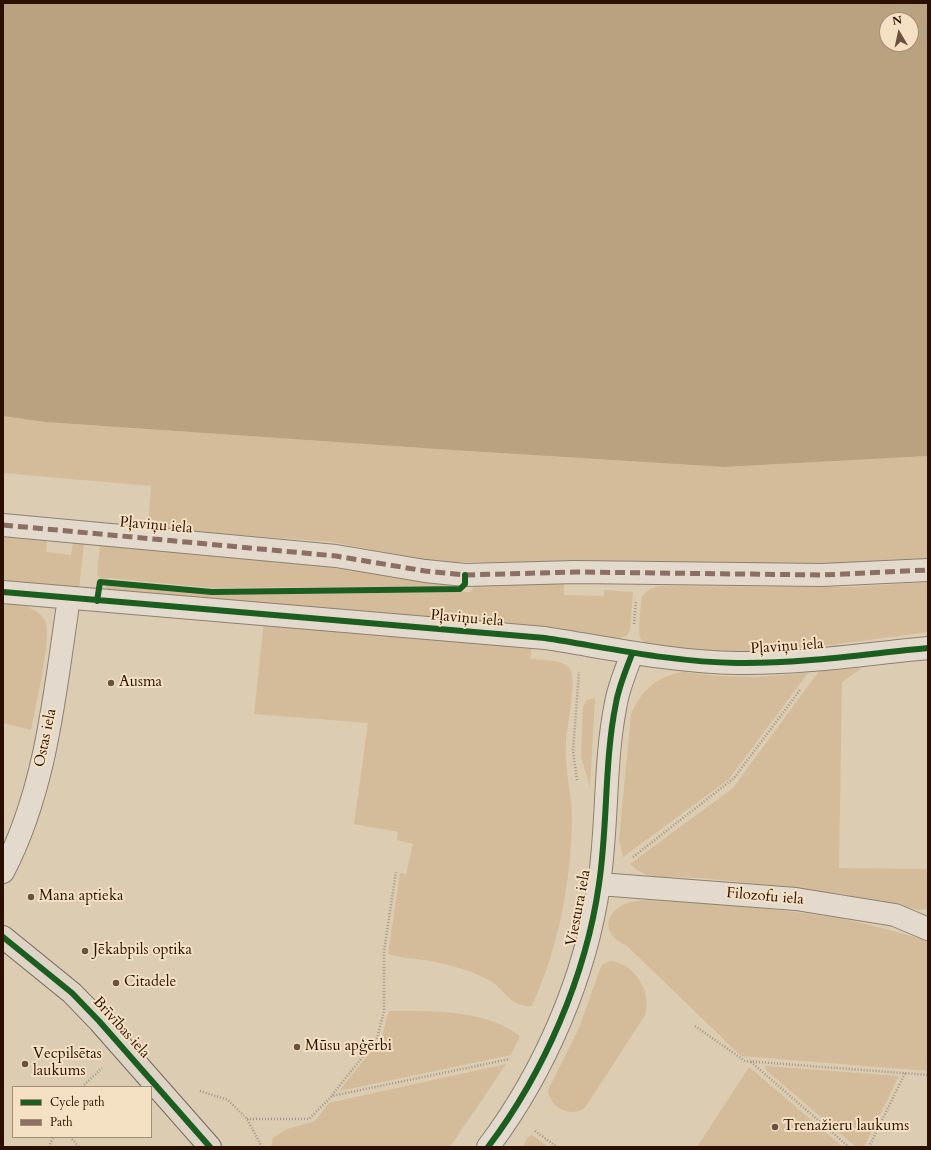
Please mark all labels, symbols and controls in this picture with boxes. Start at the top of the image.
north arrow [879,12,919,52]
text: N [891,12,903,29]
street label: Pļaviņu iela [119,514,193,538]
street label: Pļaviņu iela [430,607,504,631]
street label: Pļaviņu iela [750,635,824,659]
place label: Ausma [119,674,162,692]
marker: Ausma [106,678,116,688]
street label: Ostas iela [31,707,61,769]
street label: Viestura iela [563,868,595,948]
street label: Filozofu iela [726,885,804,909]
place label: Mana aptieka [39,888,123,906]
marker: Mana aptieka [26,892,36,902]
place label: Jēkabpils optika [93,942,192,960]
marker: Jēkabpils optika [80,946,90,956]
place label: Citadele [124,974,176,992]
marker: Citadele [111,978,121,988]
street label: Brīvības iela [89,993,153,1063]
place label: Mūsu apģērbi [305,1038,392,1056]
marker: Mūsu apģērbi [292,1042,302,1052]
place label: Vecpilsētas laukums [33,1046,102,1081]
marker: Vecpilsētas laukums [20,1059,30,1069]
legend [12,1086,152,1138]
text: Cycle path [50,1094,105,1110]
text: Path [50,1114,73,1130]
place label: Trenažieru laukums [783,1118,909,1136]
marker: Trenažieru laukums [770,1122,780,1132]

